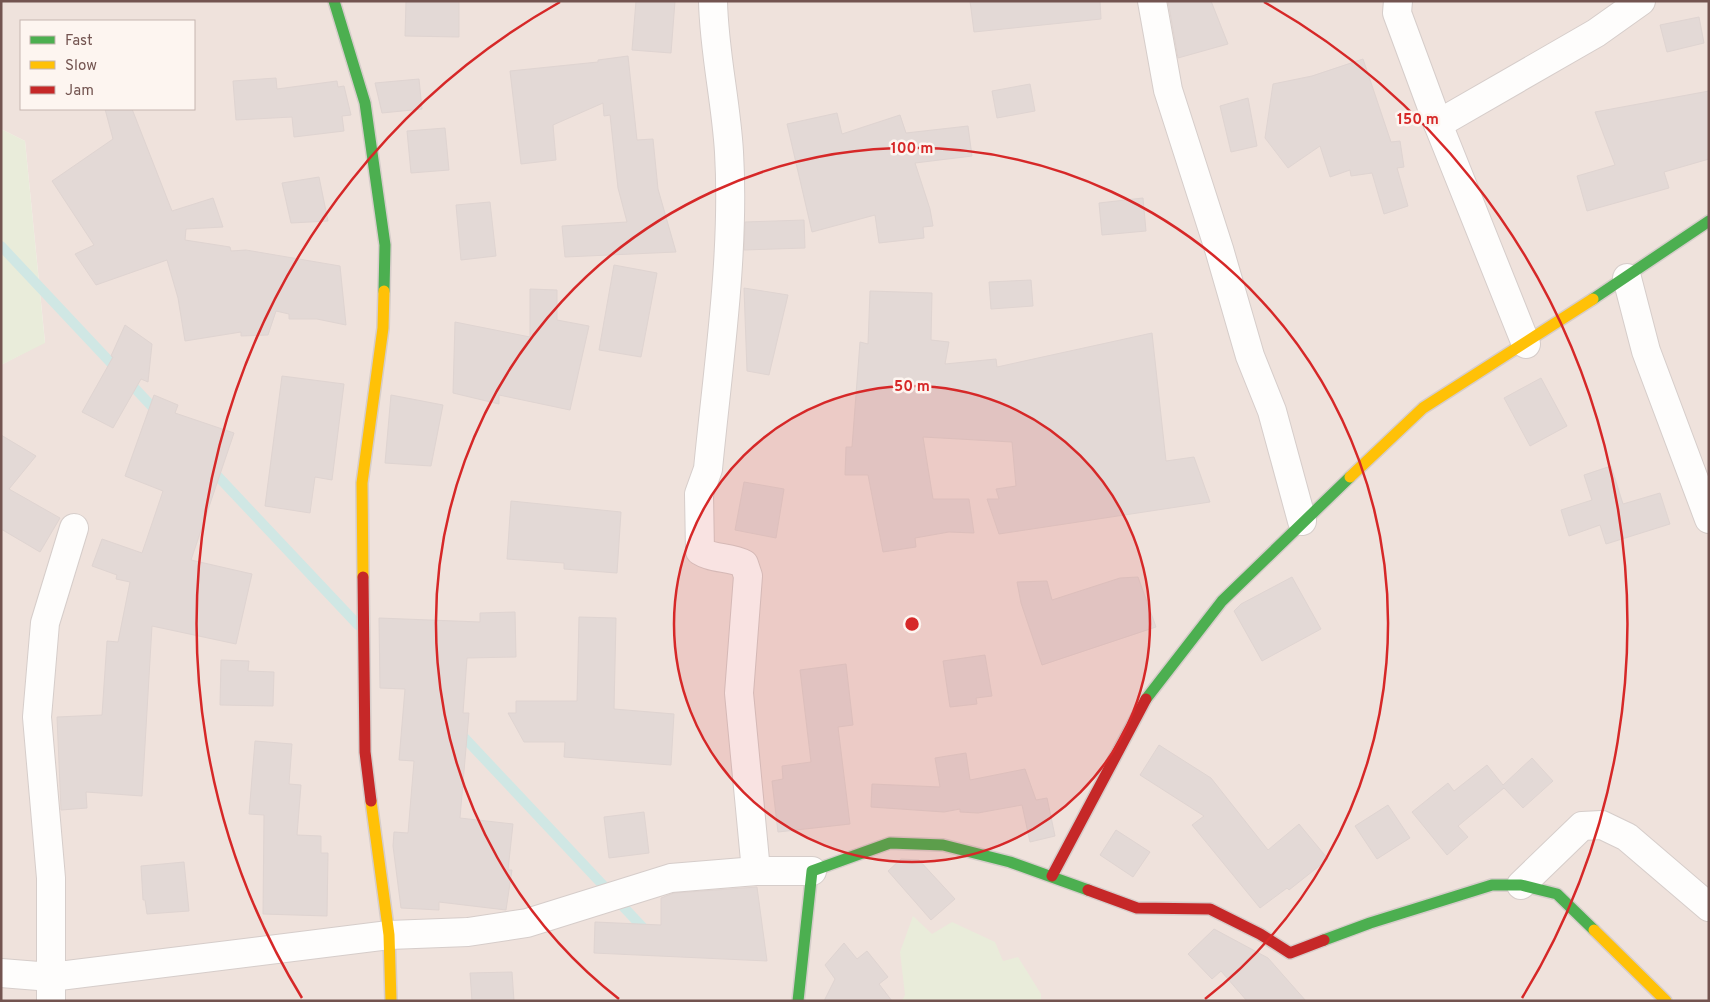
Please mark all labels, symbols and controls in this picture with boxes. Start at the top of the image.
legend [20,20,195,110]
text: Fast [65,32,93,51]
text: Slow [65,57,97,76]
text: Jam [65,82,94,101]
text: 150 m [1397,111,1439,130]
text: 100 m [891,140,933,159]
text: 50 m [894,378,930,397]
centre of rings [903,615,921,633]

